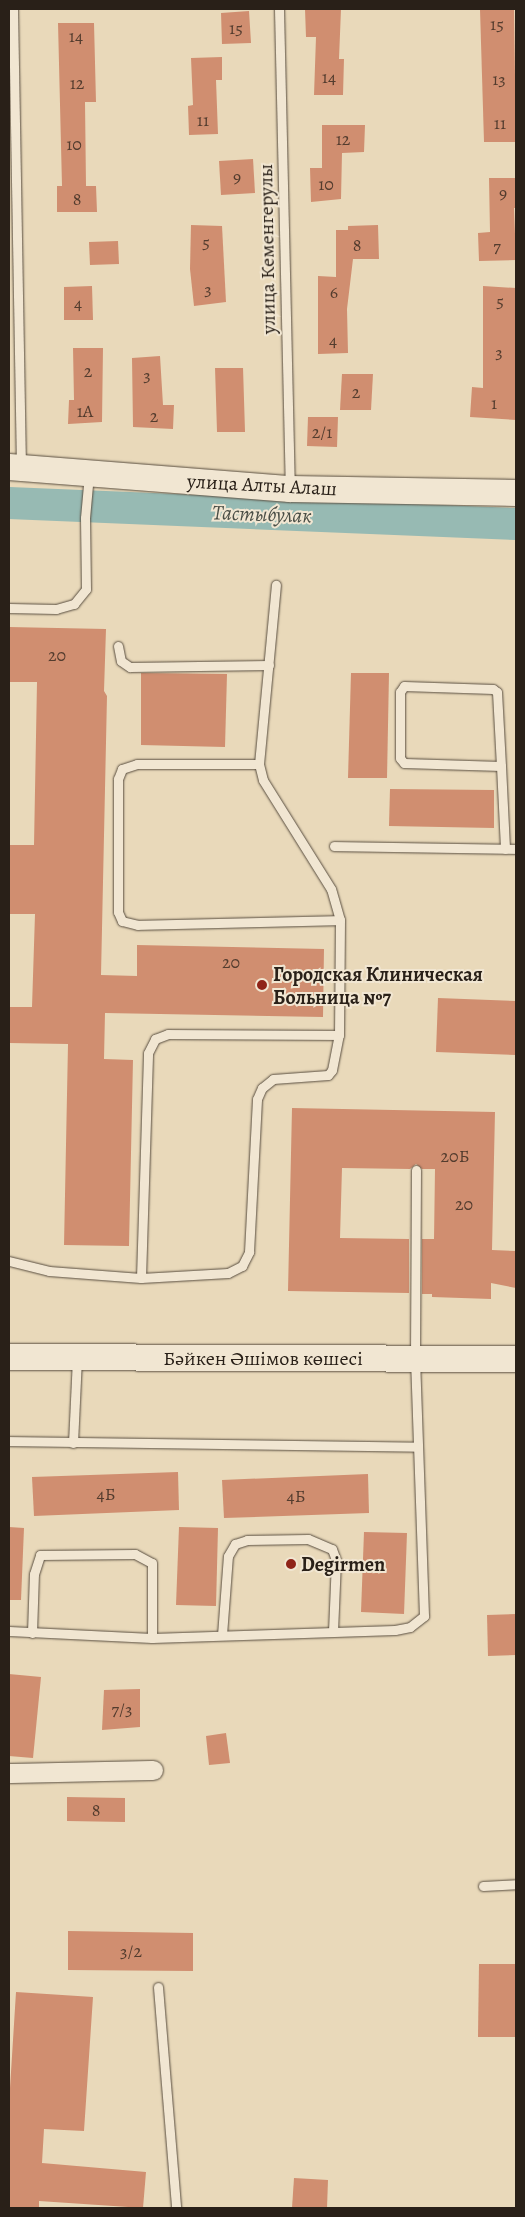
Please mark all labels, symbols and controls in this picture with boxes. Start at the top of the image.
house number: 15 [490,13,504,35]
house number: 15 [229,17,243,39]
house number: 14 [69,25,83,47]
house number: 14 [322,66,336,88]
house number: 13 [492,68,506,90]
house number: 12 [70,72,84,94]
house number: 11 [197,109,209,131]
house number: 11 [494,112,506,134]
house number: 12 [336,128,350,150]
house number: 10 [66,133,82,155]
street label: улица Кеменгерулы [254,164,280,334]
house number: 9 [233,166,241,188]
house number: 10 [318,173,334,195]
house number: 9 [499,182,507,204]
house number: 8 [73,188,81,210]
house number: 5 [202,231,210,253]
house number: 8 [353,234,361,256]
house number: 7 [493,235,501,257]
house number: 3 [204,278,212,300]
house number: 6 [330,281,338,303]
house number: 5 [496,290,504,312]
house number: 4 [74,292,82,314]
house number: 4 [329,329,337,351]
house number: 3 [495,341,503,363]
house number: 2 [84,360,92,382]
house number: 3 [143,364,151,386]
house number: 2 [352,381,360,403]
house number: 1 [491,392,497,414]
house number: 1А [77,400,93,422]
house number: 2 [150,405,158,427]
house number: 2/1 [312,421,332,443]
street label: улица Алты Алаш [186,469,338,501]
water label: Тастыбулак [212,500,312,528]
house number: 20 [48,644,66,666]
house number: 20 [222,951,240,973]
place label: Городская Клиническая Больница №7 [273,962,483,1009]
marker: Городская Клиническая Больница №7 [255,978,269,992]
house number: 20Б [441,1145,469,1167]
house number: 20 [455,1193,473,1215]
street label: Бәйкен Әшімов көшесі [163,1346,363,1370]
house number: 4Б [97,1483,115,1505]
house number: 4Б [287,1485,305,1507]
place label: Degirmen [301,1552,385,1576]
marker: Degirmen [285,1558,297,1570]
house number: 7/3 [112,1698,132,1720]
house number: 8 [92,1799,100,1821]
house number: 3/2 [120,1940,142,1962]

